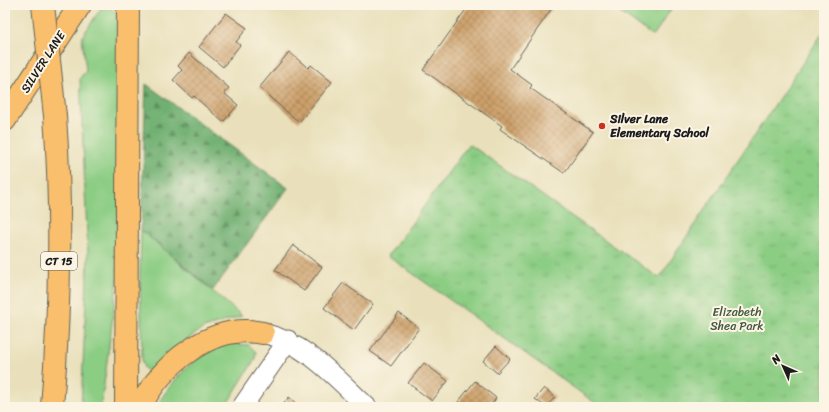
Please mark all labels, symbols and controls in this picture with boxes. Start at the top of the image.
street label: SILVER LANE [15,25,72,98]
place label: Silver Lane Elementary School [609,108,710,144]
marker: Silver Lane Elementary School [597,121,607,131]
road number: CT 15 [41,252,77,270]
park label: Elizabeth Shea Park [710,301,764,337]
north arrow [763,346,803,386]
text: N [766,350,786,369]

